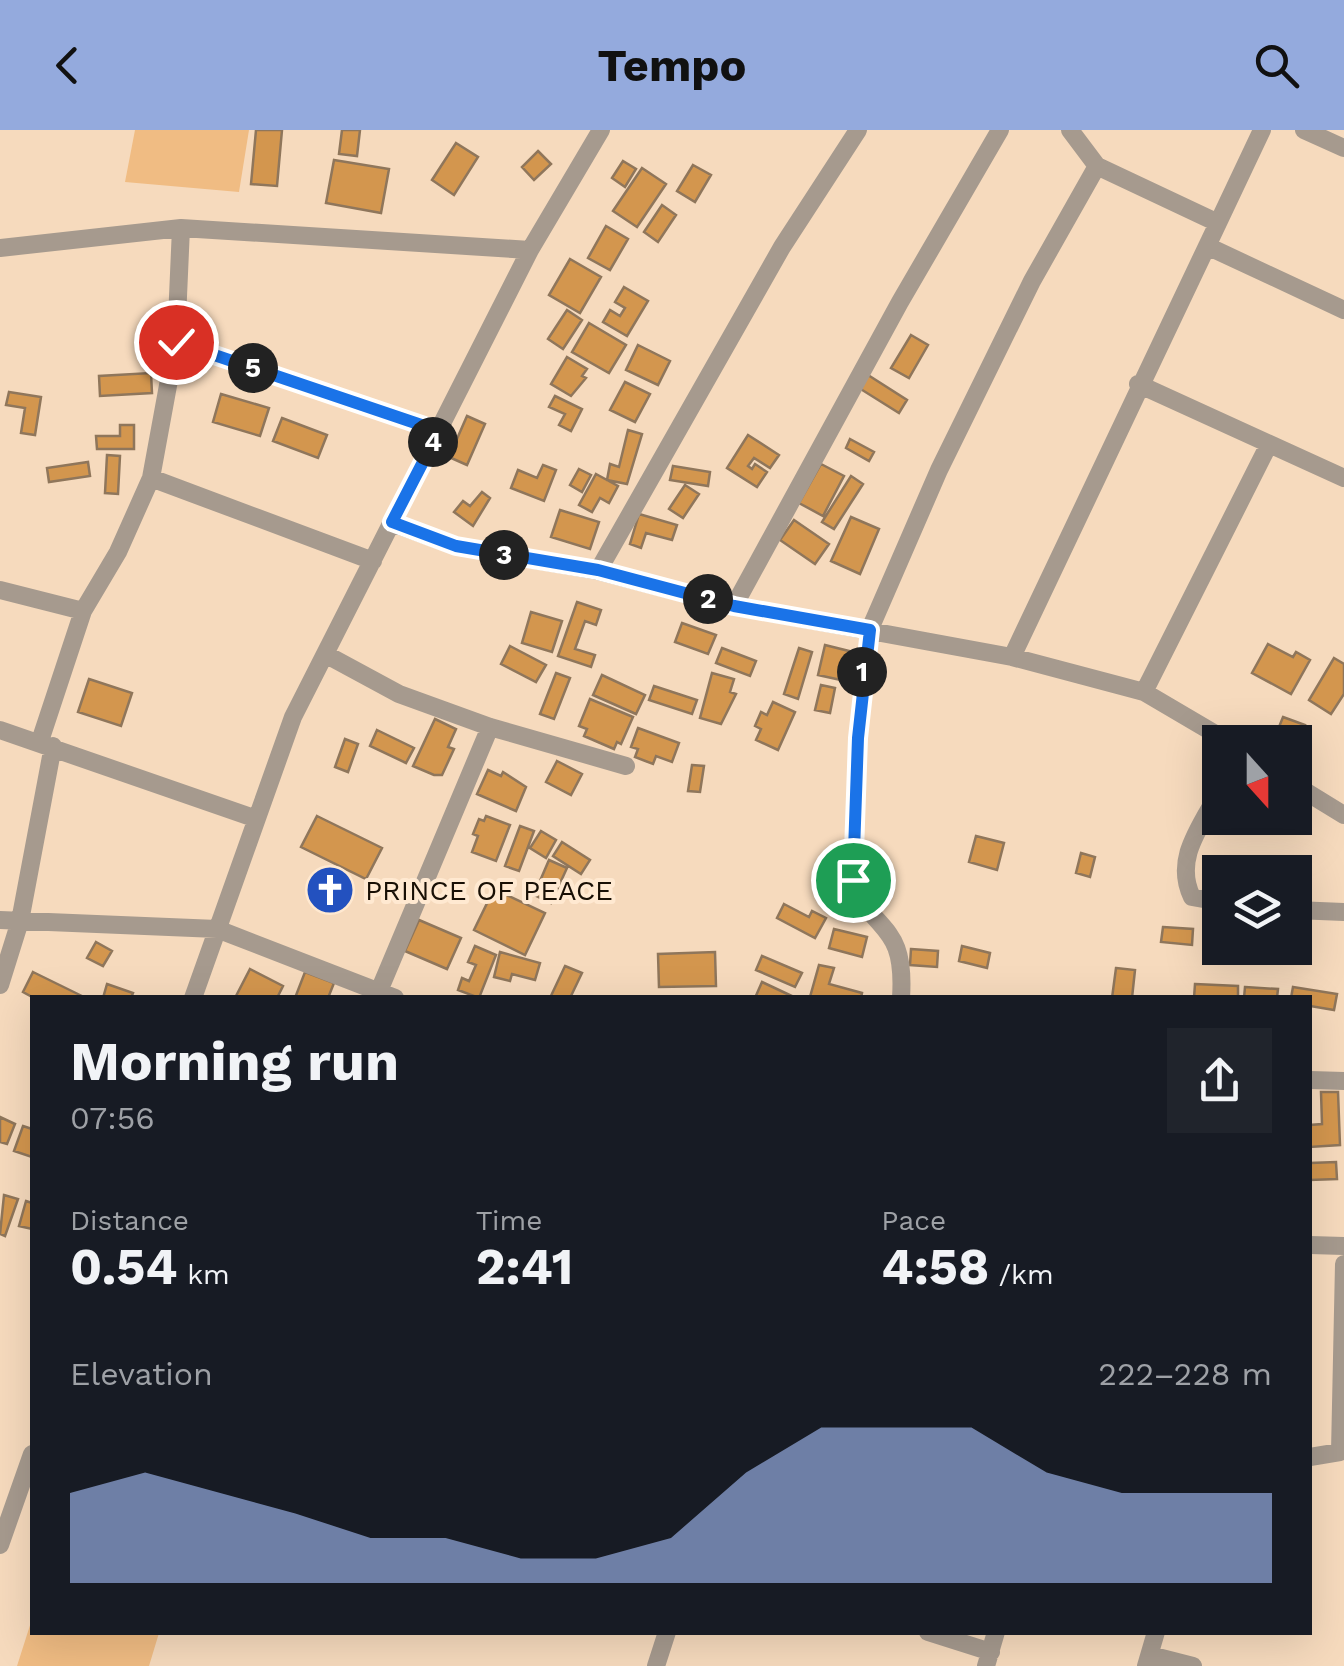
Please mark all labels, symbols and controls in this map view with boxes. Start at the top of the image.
icon: back [40,38,95,93]
icon: search [1249,38,1304,93]
text: Tempo [598,39,746,92]
pin [134,300,219,385]
icon: check [149,315,204,370]
pin: 5 [228,343,278,393]
text: 5 [245,351,261,384]
pin: 4 [408,417,458,467]
text: 4 [424,425,442,458]
pin: 3 [479,530,529,580]
text: 3 [496,538,512,571]
pin: 2 [683,574,733,624]
text: 2 [700,582,716,615]
pin: 1 [837,647,887,697]
text: 1 [856,655,868,688]
north arrow [1202,725,1312,835]
map controls [1202,725,1312,965]
pin [811,838,896,923]
icon: arrive [826,853,881,908]
button: layers [1202,855,1312,965]
church icon: PRINCE OF PEACE [304,864,356,916]
place label: PRINCE OF PEACE [365,874,613,907]
button: share [1167,1028,1272,1133]
text: Morning run [70,1029,399,1093]
text: 07:56 [70,1099,155,1137]
text: Distance [70,1204,189,1237]
text: Time [476,1204,542,1237]
text: Pace [881,1204,946,1237]
text: 0.54 [70,1237,178,1296]
text: 2:41 [476,1237,573,1296]
text: 4:58 [881,1237,989,1296]
text: km [178,1258,230,1291]
text: /km [989,1258,1054,1291]
text: Elevation [70,1355,213,1393]
text: 222–228 m [1098,1355,1272,1393]

